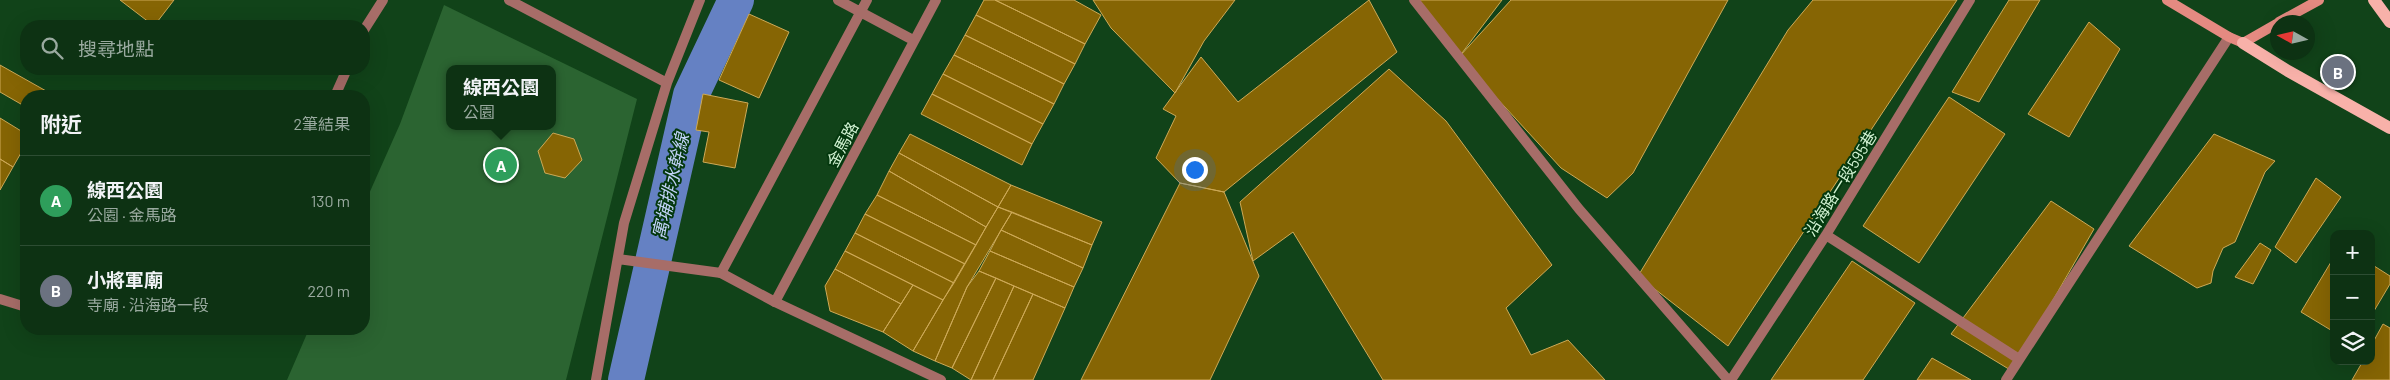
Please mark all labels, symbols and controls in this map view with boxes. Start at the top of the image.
north arrow [2270,15,2315,60]
search box [20,20,370,75]
icon: search [38,34,66,62]
text: 搜尋地點 [78,37,154,60]
pin: B [2322,53,2354,91]
popup [446,65,556,130]
text: 線西公園 [463,75,539,98]
text: 公園 [463,102,495,121]
text: 附近 [40,111,82,136]
text: 2筆結果 [293,114,350,133]
street label: 金馬路 [822,118,862,170]
street label: 沿海路一段595巷 [1800,127,1880,239]
water label: 寓埔排水幹線 [647,129,693,241]
pin: A [485,146,517,184]
your location [1182,157,1208,183]
text: 線西公園 [87,178,163,201]
text: A [51,191,61,210]
text: 130 m [311,191,350,210]
text: 公園 · 金馬路 [87,205,177,224]
map controls [2330,230,2375,365]
button: + [2330,230,2375,275]
text: 小將軍廟 [87,268,163,291]
button: − [2330,275,2375,320]
text: B [51,281,61,300]
text: 220 m [307,281,350,300]
text: 寺廟 · 沿海路一段 [87,295,209,314]
button: layers [2330,320,2375,365]

